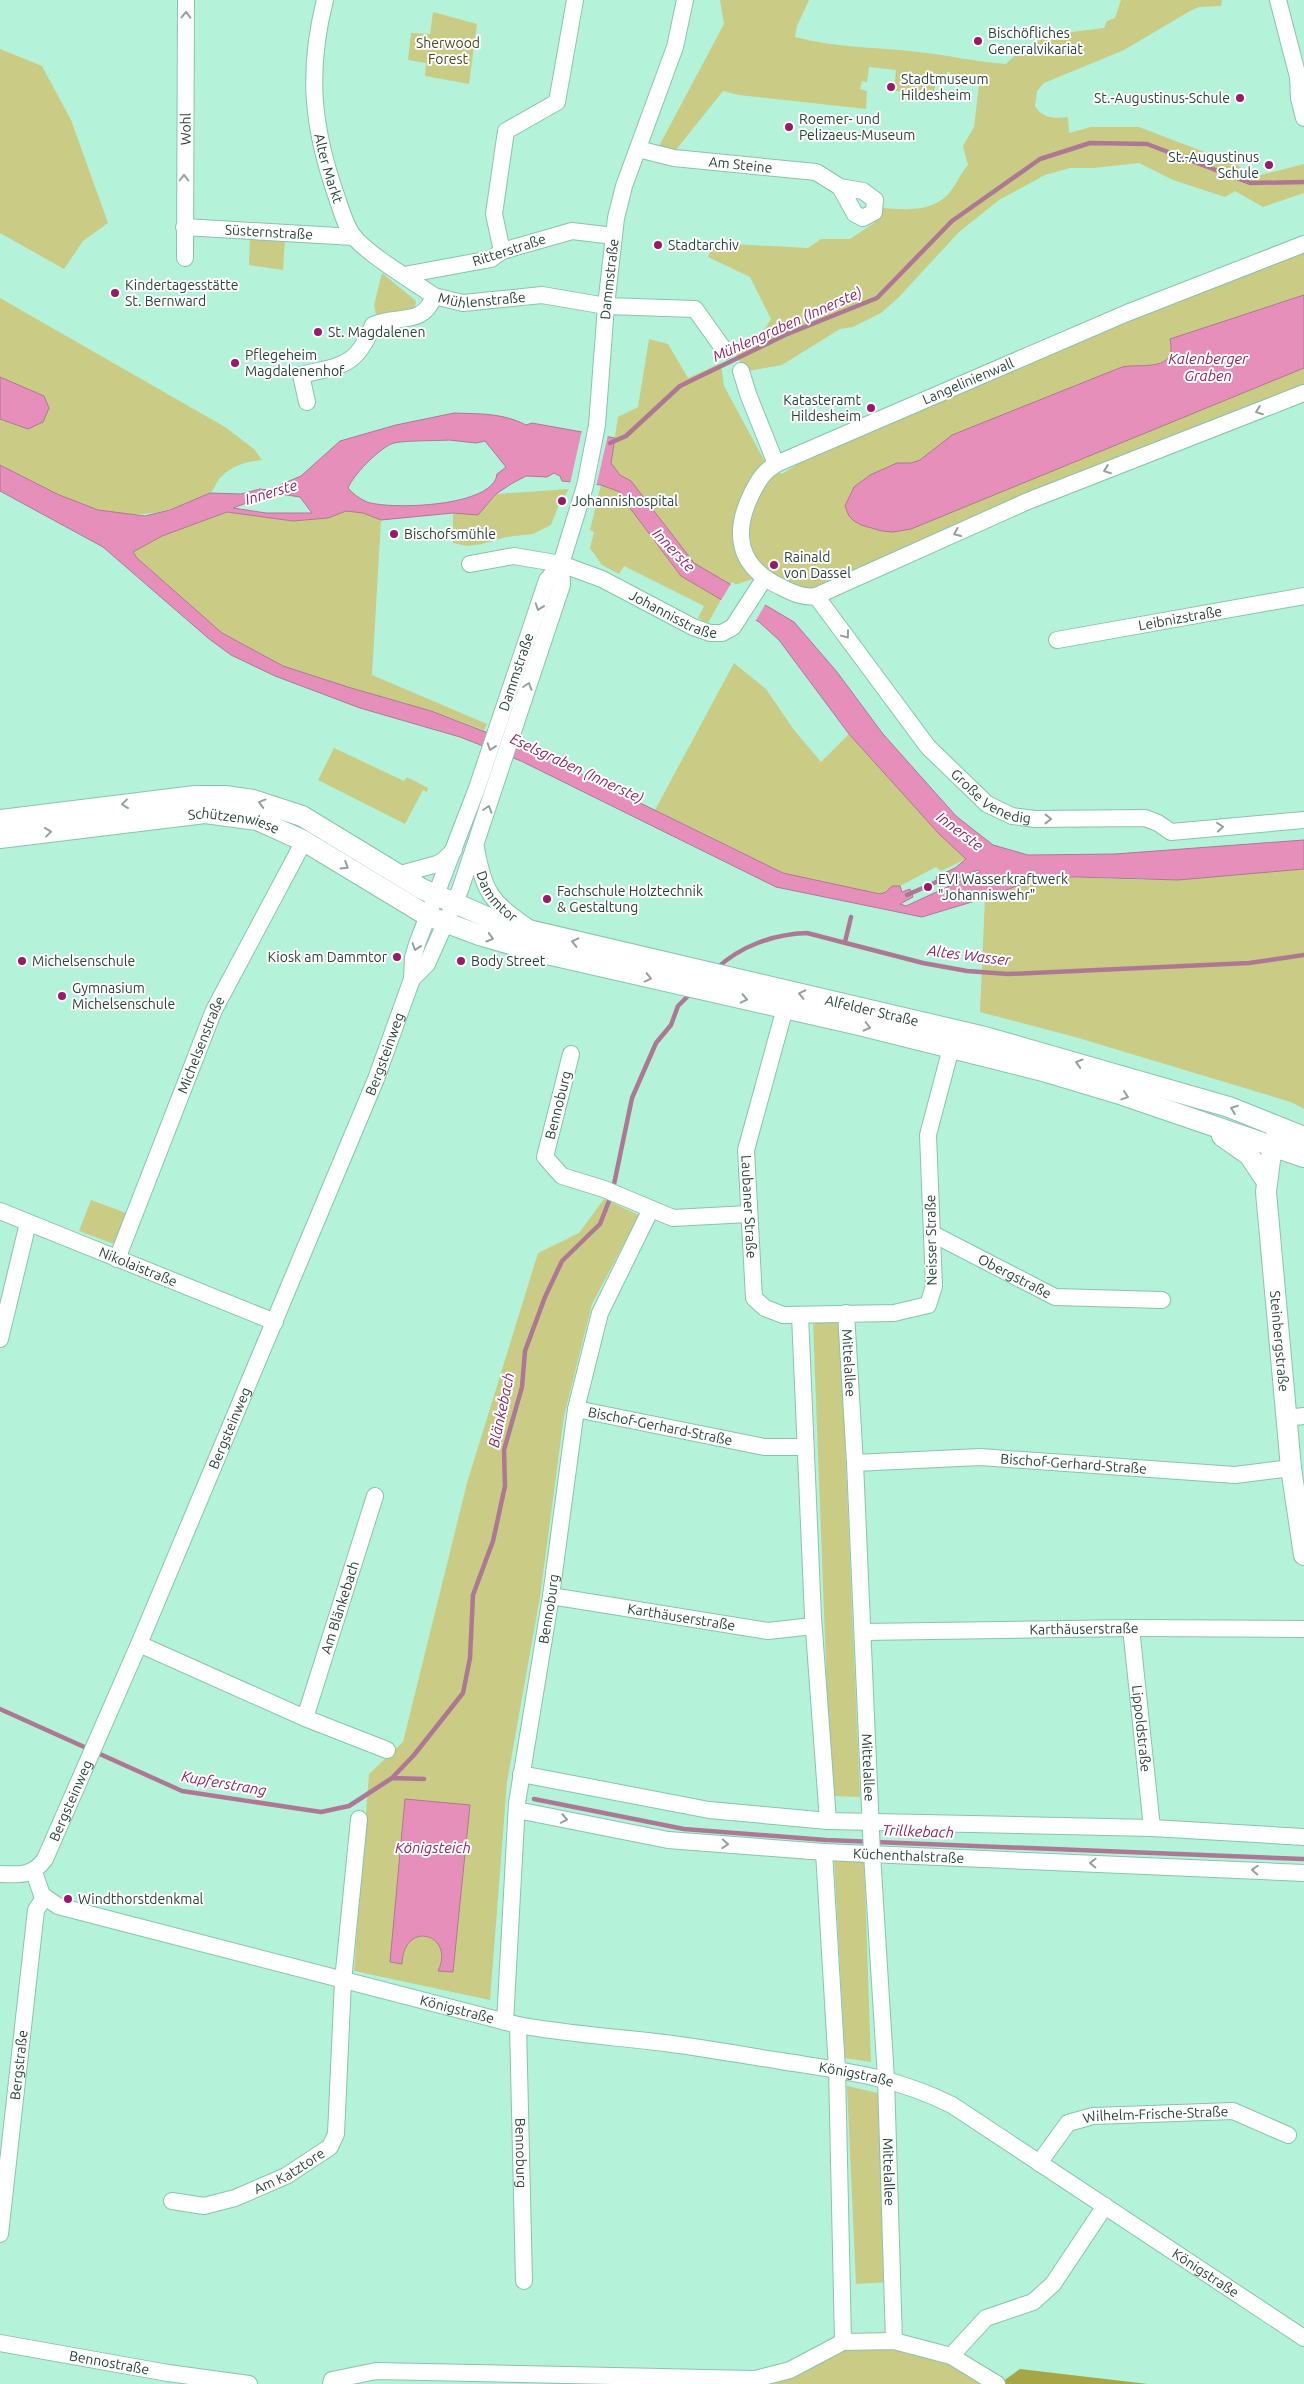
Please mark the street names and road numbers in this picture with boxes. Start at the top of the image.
street label: Wohl [177,112,194,145]
street label: Alter Markt [311,132,346,206]
street label: Am Steine [708,153,773,176]
street label: Süsternstraße [224,221,313,243]
street label: Ritterstraße [470,231,548,269]
street label: Dammstraße [597,238,622,320]
street label: Mühlenstraße [437,289,526,311]
street label: Langelinienwall [920,354,1016,407]
street label: Johannisstraße [626,587,717,641]
street label: Leibnizstraße [1137,603,1223,633]
street label: Dammstraße [495,631,537,713]
street label: Große Venedig [948,766,1032,826]
street label: Schützenwiese [187,805,282,837]
street label: Dammtor [473,869,521,925]
street label: Alfelder Straße [824,992,920,1029]
street label: Michelsenstraße [174,993,228,1096]
street label: Bergsteinweg [362,1010,407,1098]
street label: Bennoburg [542,1069,574,1141]
street label: Laubaner Straße [738,1155,760,1259]
street label: Neisser Straße [922,1194,940,1286]
street label: Nikolaistraße [97,1244,180,1290]
street label: Obergstraße [975,1251,1054,1302]
street label: Steinbergstraße [1267,1290,1292,1393]
street label: Mittelallee [839,1328,859,1397]
street label: Bergsteinweg [205,1385,254,1471]
street label: Bischof-Gerhard-Straße [587,1404,734,1448]
street label: Bischof-Gerhard-Straße [1000,1450,1147,1477]
street label: Am Blänkebach [318,1559,362,1656]
street label: Bennoburg [535,1573,562,1645]
street label: Karthäuserstraße [626,1600,736,1634]
street label: Karthäuserstraße [1029,1620,1139,1638]
street label: Lippoldstraße [1129,1684,1154,1773]
street label: Mittelallee [859,1733,878,1802]
street label: Bergsteinweg [46,1757,95,1844]
street label: Küchenthalstraße [853,1845,965,1866]
street label: Königstraße [418,1992,496,2027]
street label: Bergstraße [7,2029,31,2101]
street label: Königstraße [818,2059,896,2090]
street label: Wilhelm-Frische-Straße [1081,2103,1229,2126]
street label: Bennoburg [512,2118,530,2188]
street label: Mittelallee [880,2138,898,2206]
street label: Am Katztore [251,2145,328,2197]
street label: Königstraße [1169,2245,1242,2301]
street label: Bennostraße [68,2348,151,2378]

